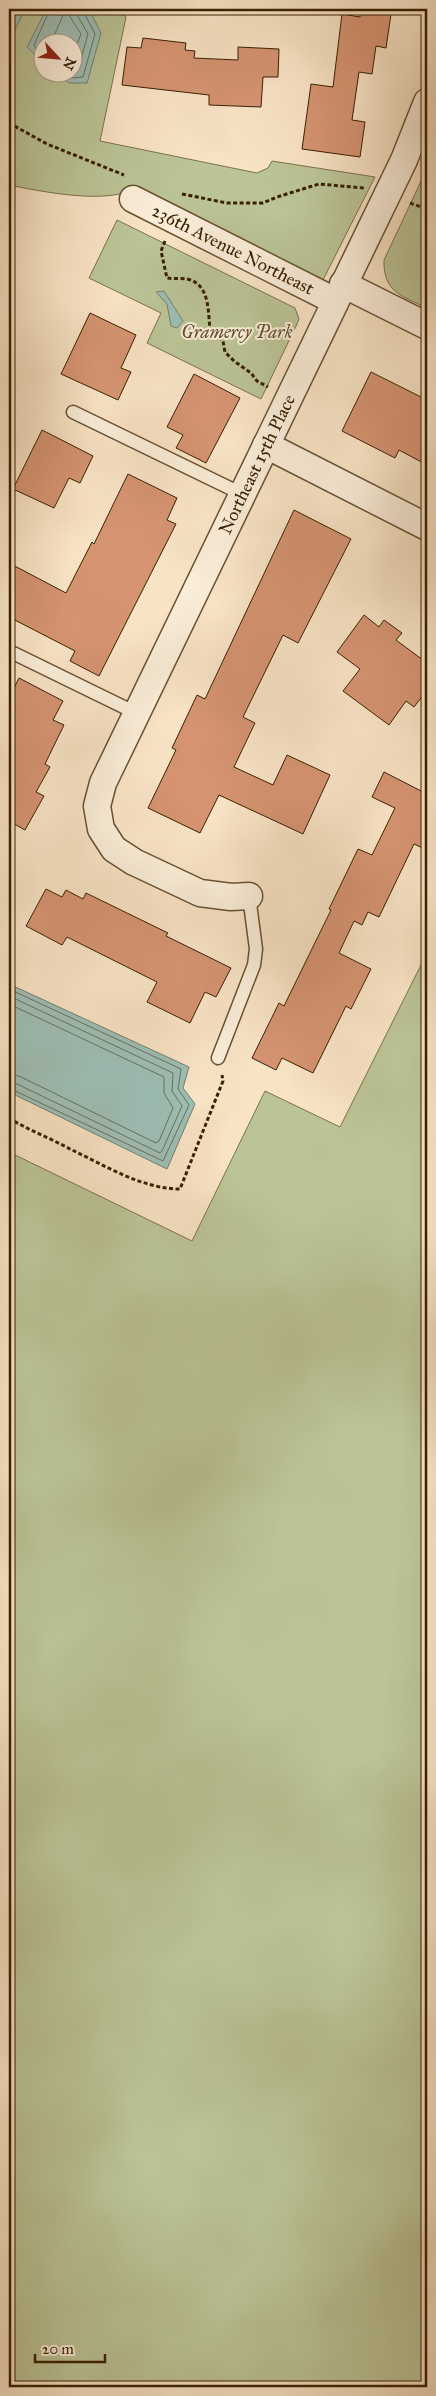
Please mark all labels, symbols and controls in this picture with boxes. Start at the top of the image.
north arrow [32,32,82,82]
text: N [59,54,79,73]
street label: 236th Avenue Northeast [148,199,318,300]
park label: Gramercy Park [181,321,293,343]
street label: Northeast 15th Place [214,391,300,538]
scale bar [35,2331,105,2363]
text: 20 m [42,2340,74,2358]

